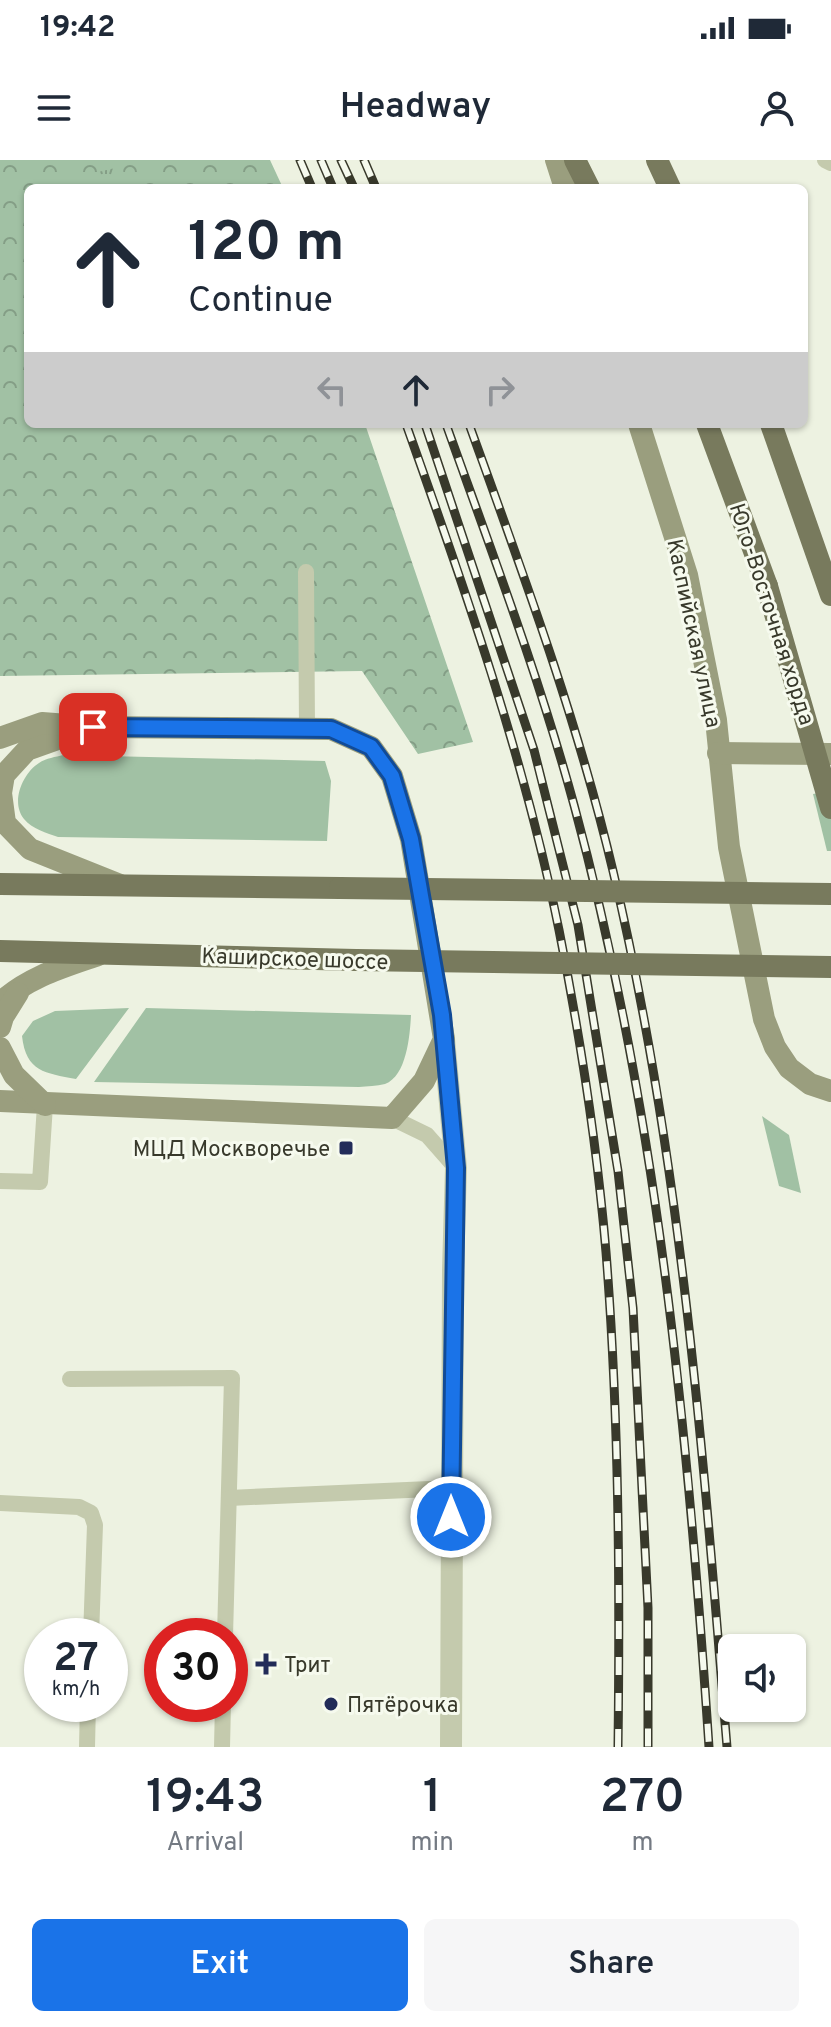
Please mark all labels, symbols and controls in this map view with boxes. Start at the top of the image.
text: 19:42 [40,10,115,47]
text: Headway [340,85,491,131]
icon: menu [32,86,76,130]
icon: person [755,86,799,130]
text: 120 m [188,210,345,280]
icon: ahead [56,216,160,320]
text: Continue [188,279,333,325]
icon: left [310,368,354,412]
icon: ahead [394,368,438,412]
icon: right [478,368,522,412]
street label: Юго-Восточная хорда [722,500,819,729]
street label: Каспийская улица [659,537,726,730]
pin [59,693,127,761]
icon: arrive [71,705,115,749]
street label: Каширское шоссе [201,944,389,977]
place label: МЦД Москворечье [133,1137,330,1164]
marker: МЦД Москворечье [337,1139,355,1157]
position arrow [409,1475,493,1559]
speed limit sign: 30 [144,1618,248,1722]
map controls [718,1634,806,1722]
button: sound [718,1634,806,1722]
text: 27 [53,1635,99,1685]
marker: Трит [255,1653,277,1675]
place label: Трит [284,1653,330,1680]
text: km/h [52,1677,100,1703]
place label: Пятёрочка [347,1693,458,1720]
marker: Пятёрочка [322,1695,340,1713]
text: 19:43 [146,1769,265,1829]
text: 1 [423,1769,442,1829]
text: 270 [600,1769,685,1829]
text: Arrival [167,1827,244,1860]
text: min [411,1827,454,1860]
text: m [631,1827,653,1860]
button: Exit [32,1919,408,2011]
button: Share [424,1919,799,2011]

